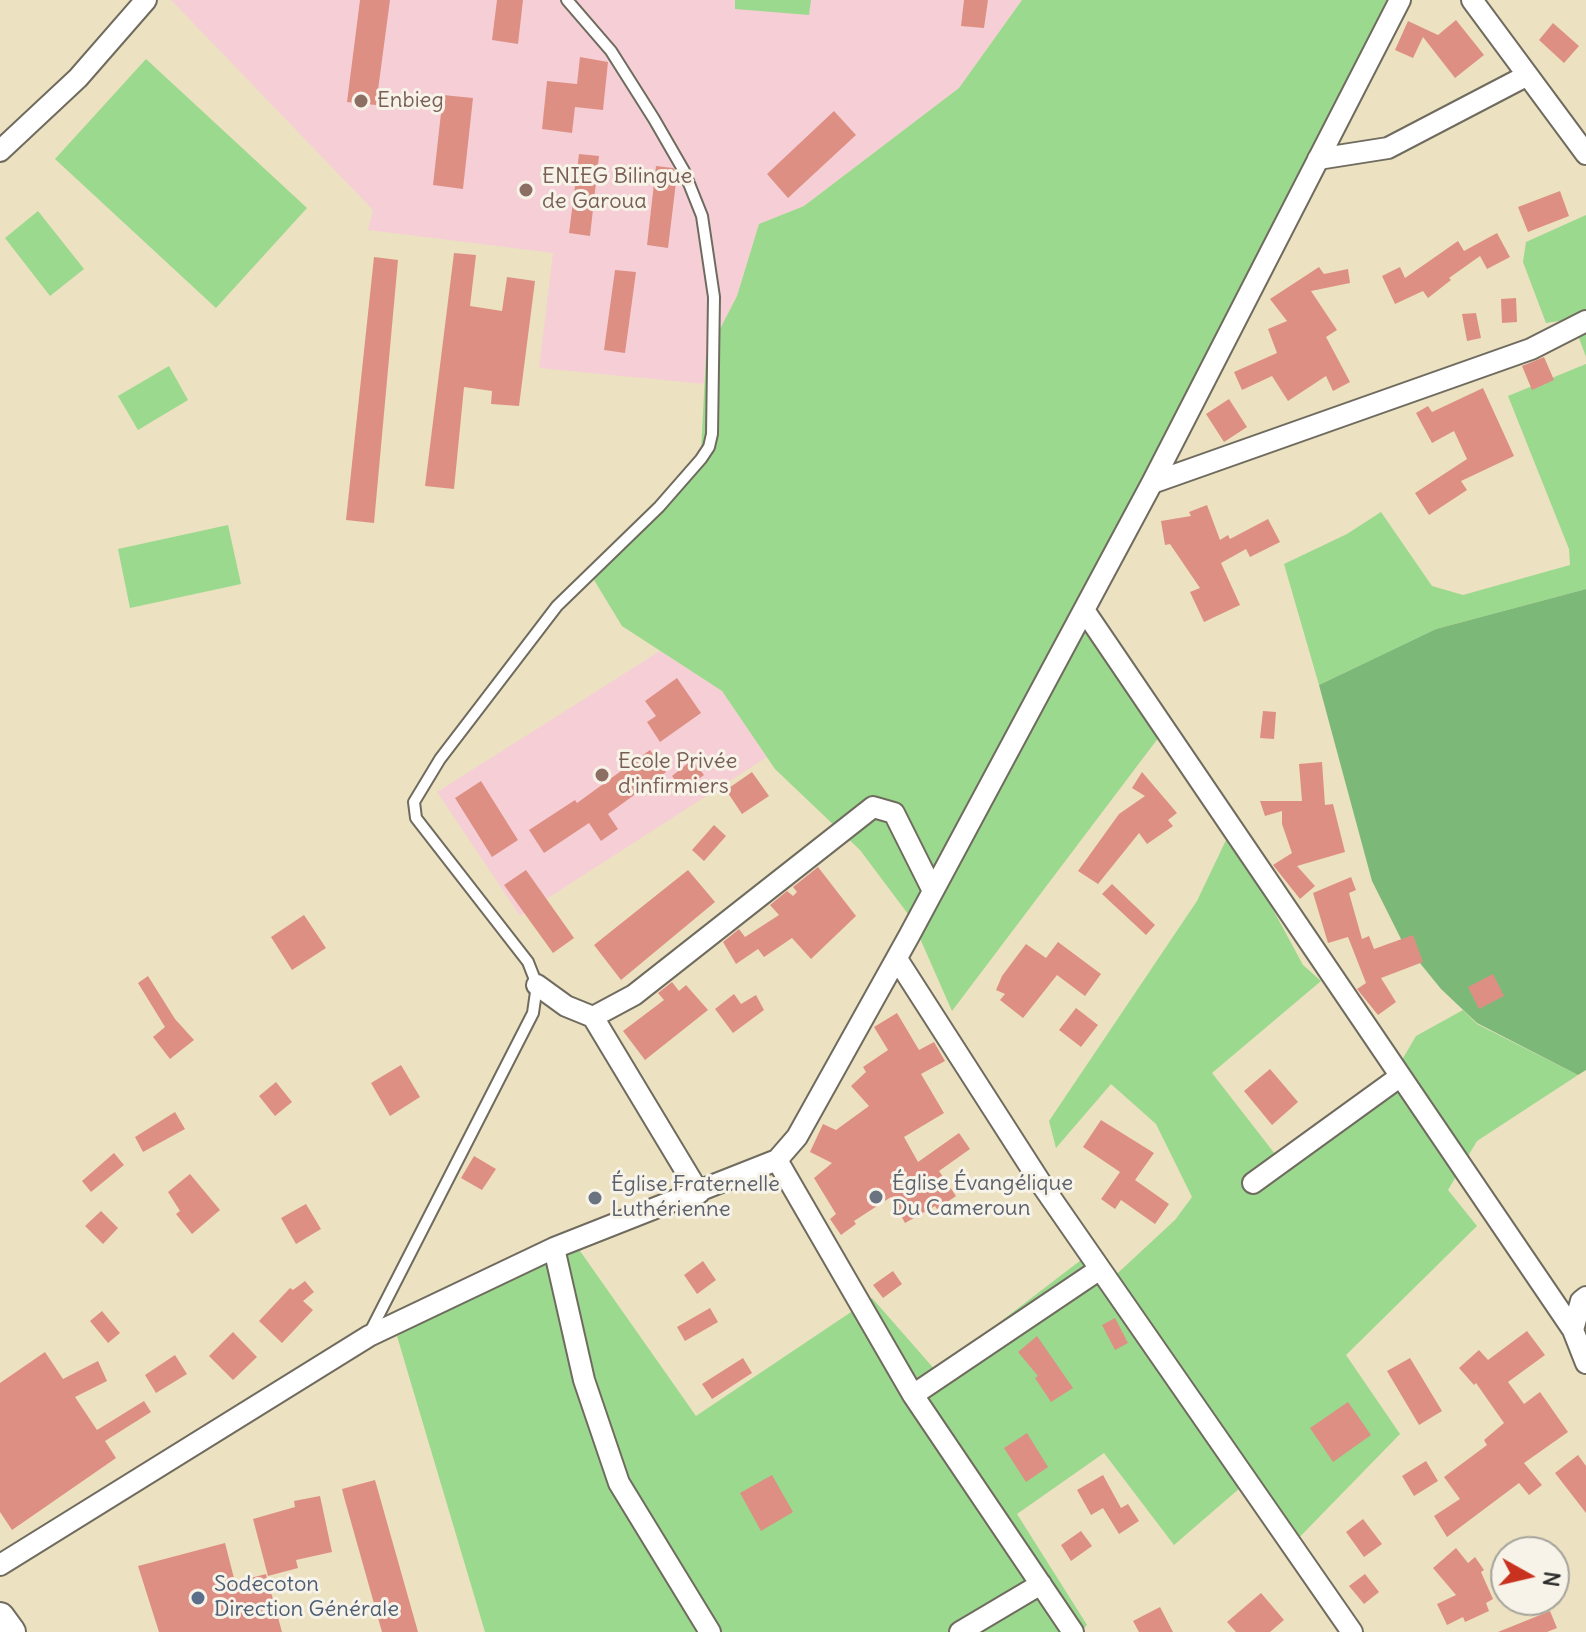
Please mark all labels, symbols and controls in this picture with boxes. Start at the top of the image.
place label: Enbieg [377,88,444,114]
marker: Enbieg [352,92,370,110]
place label: ENIEG Bilingue de Garoua [542,164,692,216]
marker: ENIEG Bilingue de Garoua [517,181,535,199]
place label: Ecole Privée d'infirmiers [618,749,737,800]
marker: Ecole Privée d'infirmiers [593,766,611,784]
place label: Église Évangélique Du Cameroun [892,1171,1073,1222]
place label: Église Fraternelle Luthérienne [611,1172,780,1224]
marker: Église Évangélique Du Cameroun [867,1188,885,1206]
marker: Église Fraternelle Luthérienne [586,1189,604,1207]
north arrow [1490,1536,1570,1616]
text: N [1537,1570,1567,1589]
place label: Sodecoton Direction Générale [214,1572,399,1624]
marker: Sodecoton Direction Générale [189,1589,207,1607]

